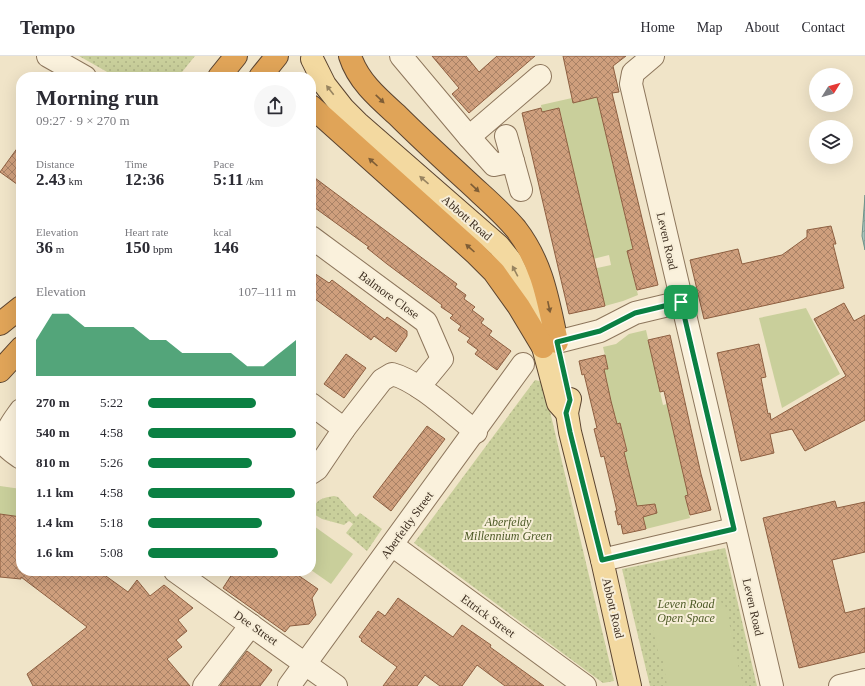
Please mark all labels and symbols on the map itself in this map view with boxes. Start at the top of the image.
north arrow [809,68,853,112]
one-way arrow [325,85,334,96]
one-way arrow [375,94,385,104]
one-way arrow [368,157,378,167]
one-way arrow [419,176,428,185]
one-way arrow [469,184,480,193]
street label: Abbott Road [439,192,495,244]
street label: Leven Road [654,211,680,271]
one-way arrow [465,244,475,253]
one-way arrow [512,265,519,276]
street label: Balmore Close [356,268,422,322]
pin [664,285,698,319]
one-way arrow [547,301,553,314]
street label: Aberfeldy Street [378,488,436,561]
park label: Aberfeldy Millennium Green [463,515,552,543]
street label: Abbott Road [599,576,627,640]
street label: Leven Road [740,577,766,637]
street label: Ettrick Street [458,592,518,641]
park label: Leven Road Open Space [657,597,715,625]
street label: Dee Street [231,608,281,649]

